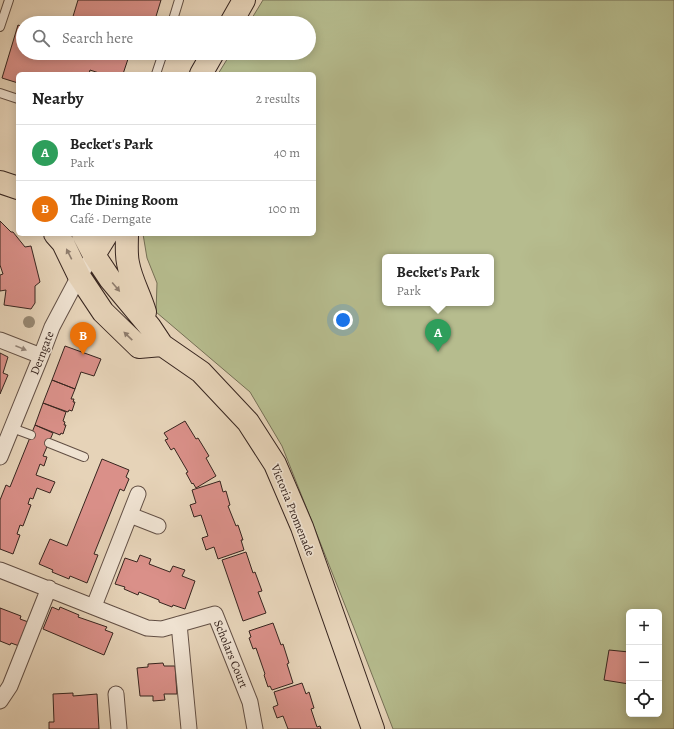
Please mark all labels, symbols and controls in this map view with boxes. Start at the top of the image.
search box [16,16,316,60]
icon: search [30,27,52,49]
text: Search here [62,28,133,48]
text: Nearby [32,87,83,110]
text: 2 results [256,90,300,107]
text: Becket's Park [70,134,153,154]
text: A [41,144,49,161]
text: 40 m [274,144,300,161]
text: Park [70,154,94,171]
text: The Dining Room [70,190,178,210]
text: B [41,200,49,217]
text: 100 m [268,200,300,217]
text: Café · Derngate [70,210,151,227]
one-way arrow [65,248,72,260]
popup [382,254,494,306]
text: Becket's Park [397,262,479,282]
one-way arrow [112,281,121,292]
text: Park [397,282,421,299]
your location [333,310,353,330]
pin: A [425,319,451,352]
pin: B [70,322,96,355]
street label: Derngate [26,329,58,377]
one-way arrow [123,331,133,340]
one-way arrow [15,345,26,351]
street label: Victoria Promenade [267,461,319,558]
map controls [626,609,662,717]
button: + [626,609,662,645]
street label: Scholars Court [210,618,252,691]
button: − [626,645,662,681]
button: locate [626,681,662,717]

